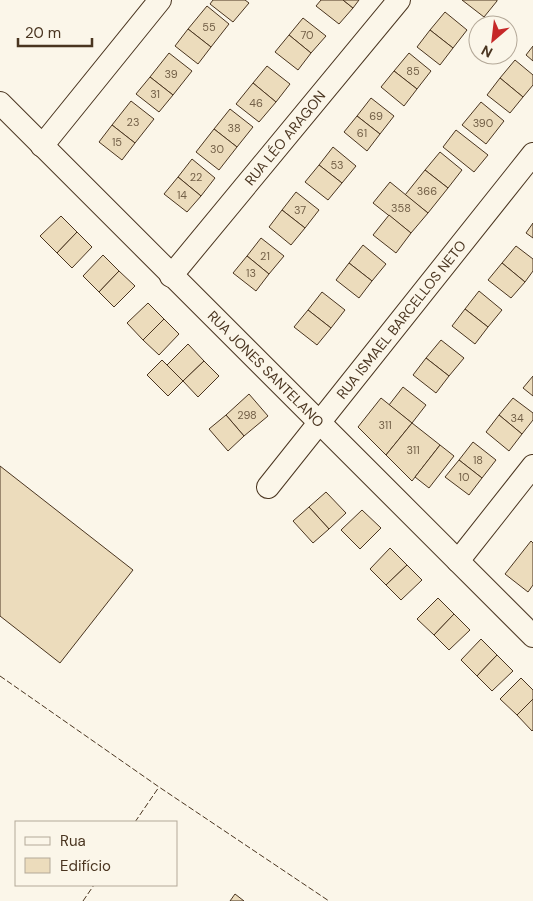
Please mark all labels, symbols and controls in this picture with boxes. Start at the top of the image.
scale bar [18,15,91,47]
north arrow [468,15,518,65]
house number: 55 [202,20,216,34]
text: 20 m [25,23,61,43]
house number: 70 [300,28,314,42]
text: N [478,41,496,62]
house number: 85 [406,64,420,78]
house number: 39 [164,67,178,81]
house number: 31 [150,87,160,101]
street label: RUA LÉO ARAGON [241,87,329,189]
house number: 46 [249,96,263,110]
house number: 69 [369,109,383,123]
house number: 23 [127,115,139,129]
house number: 390 [473,116,493,130]
house number: 38 [227,121,241,135]
house number: 61 [357,126,367,140]
house number: 15 [112,135,122,149]
house number: 30 [210,142,224,156]
house number: 53 [330,158,344,172]
house number: 22 [190,170,202,184]
house number: 366 [417,184,437,198]
house number: 14 [177,188,187,202]
house number: 358 [391,201,411,215]
house number: 37 [294,203,306,217]
street label: RUA ISMAEL BARCELLOS NETO [333,236,470,403]
house number: 21 [260,249,270,263]
house number: 13 [246,266,256,280]
street label: RUA JONES SANTELANO [204,307,328,431]
house number: 298 [237,408,257,422]
house number: 34 [510,411,524,425]
house number: 311 [378,418,392,432]
house number: 311 [406,443,420,457]
house number: 18 [473,453,483,467]
house number: 10 [459,470,469,484]
legend [15,821,178,886]
text: Rua [60,831,86,851]
text: Edifício [60,856,111,876]

